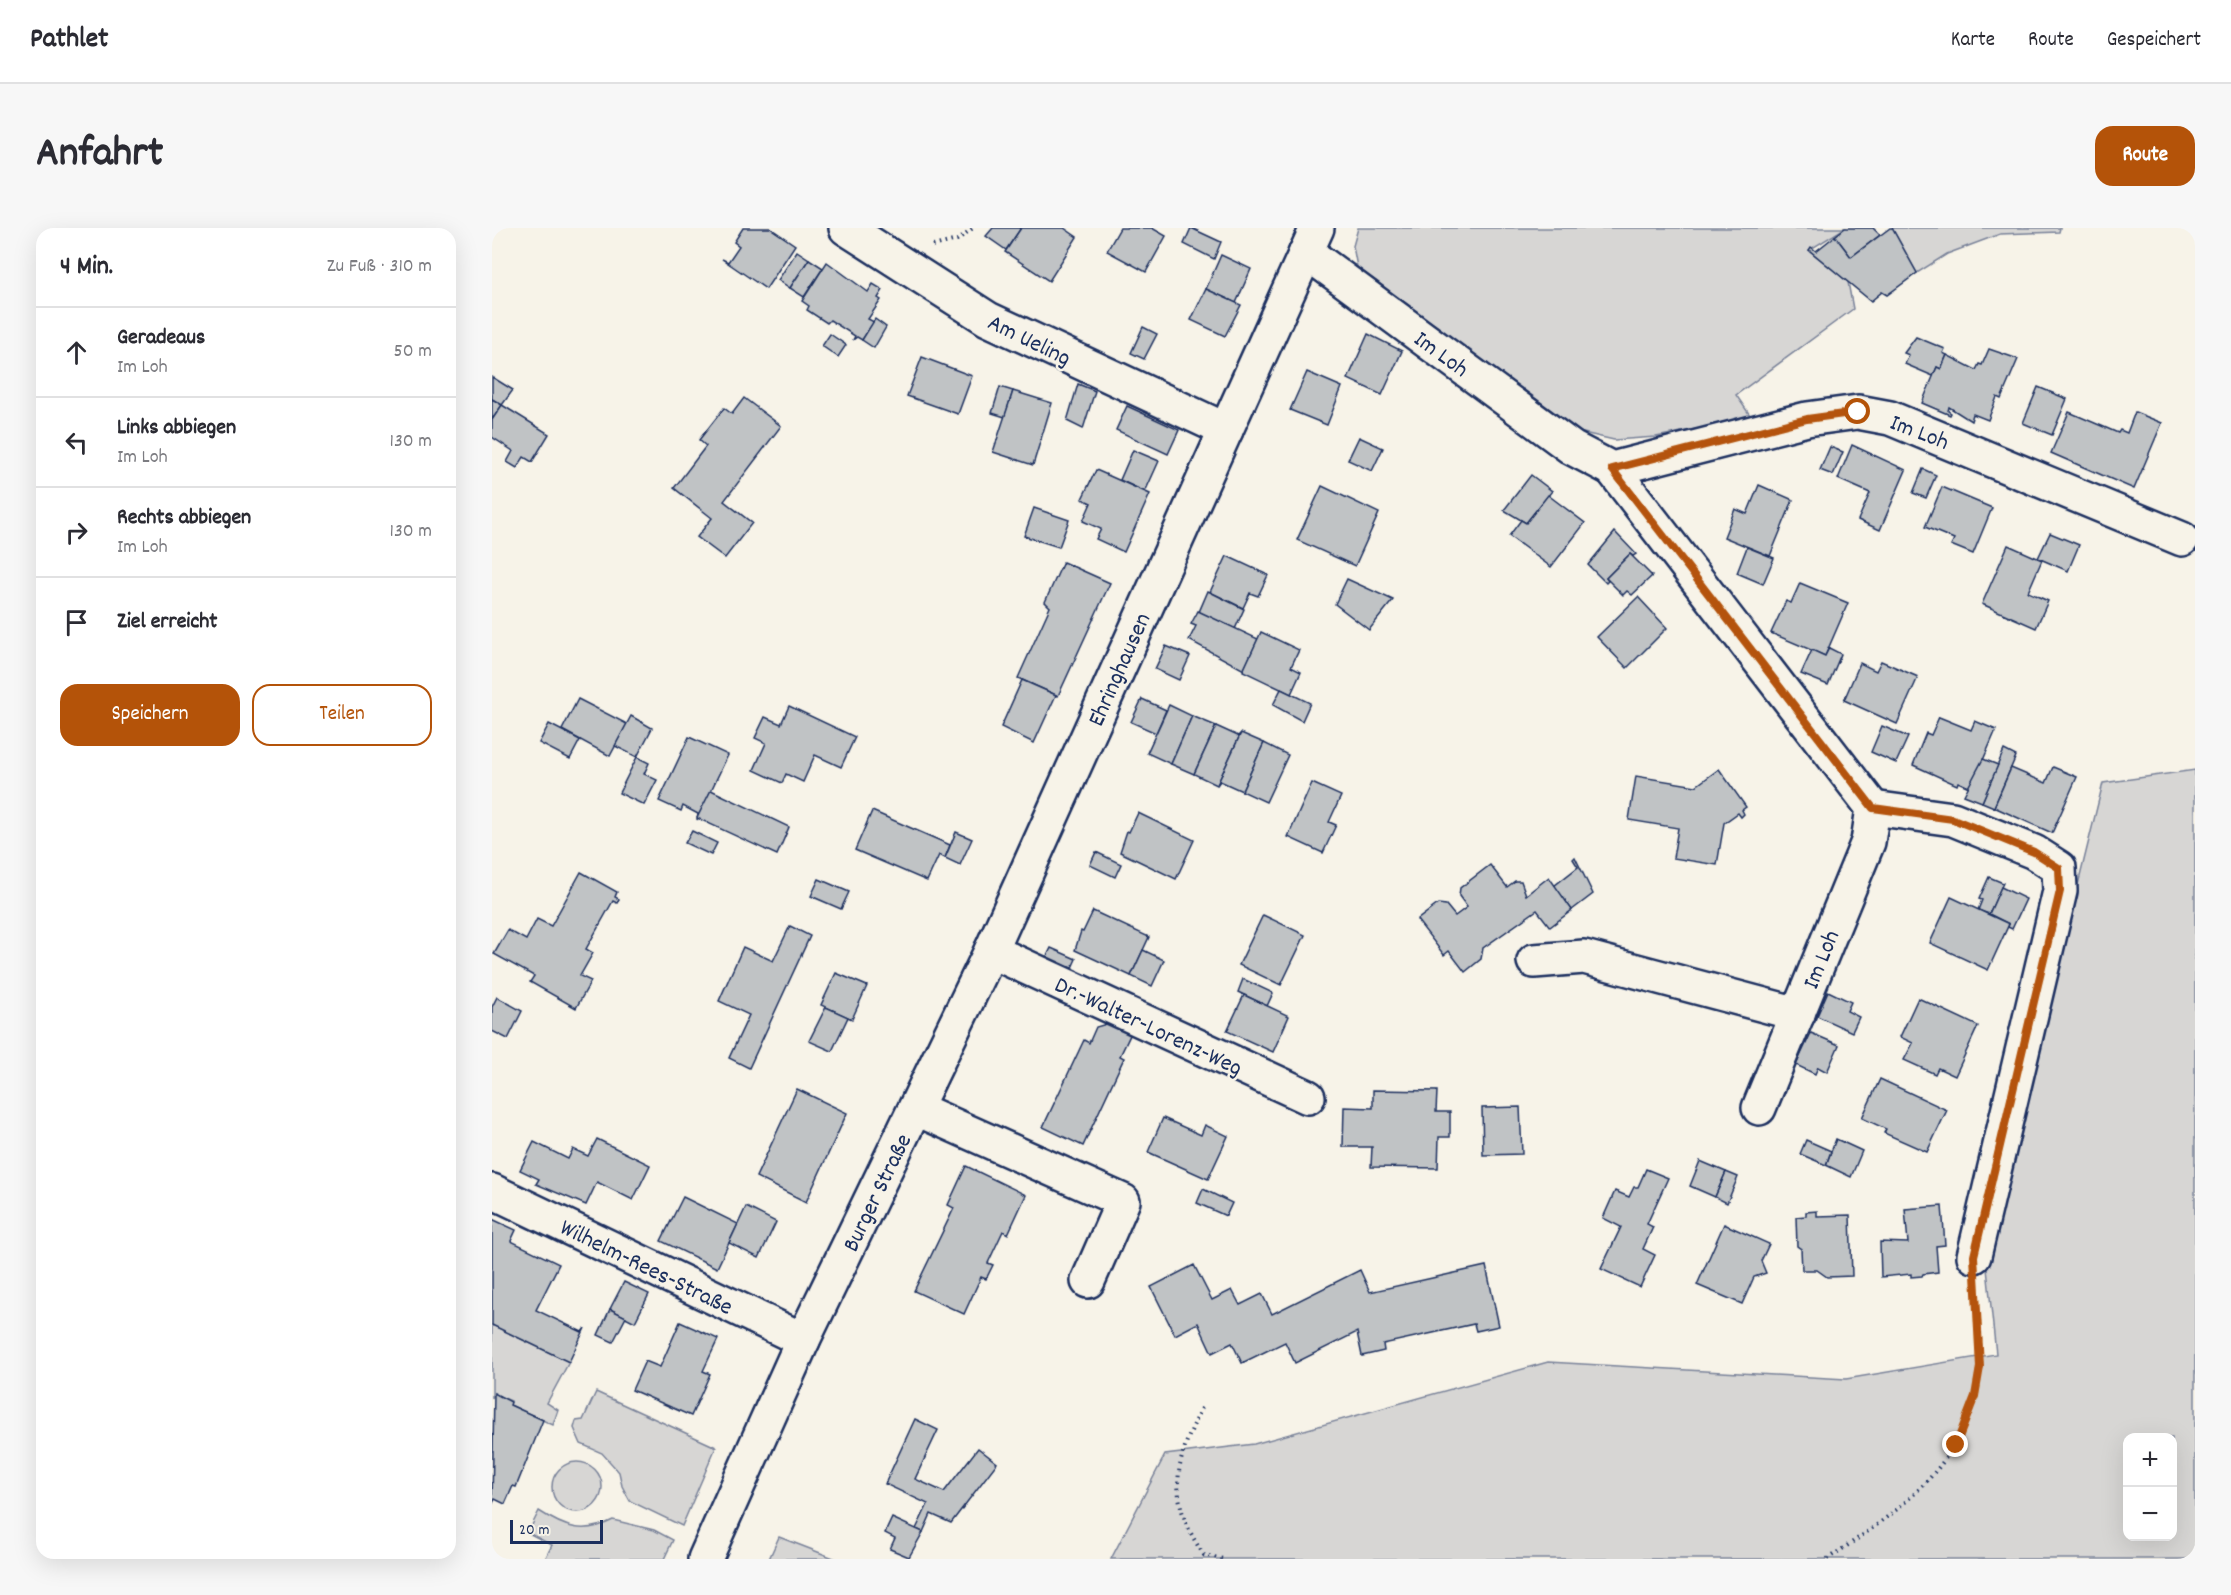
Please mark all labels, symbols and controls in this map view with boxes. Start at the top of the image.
text: Pathlet [30,21,108,61]
text: Karte [1951,26,1995,56]
text: Route [2028,26,2074,56]
text: Gespeichert [2107,26,2201,56]
text: Anfahrt [36,126,163,186]
button: Route [2095,126,2195,186]
text: 4 Min. [60,249,113,286]
text: Zu Fuß · 310 m [327,253,432,281]
street label: Am Ueling [981,307,1076,376]
text: Geradeaus [117,323,205,354]
street label: Im Loh [1406,324,1475,387]
icon: ahead [60,336,93,369]
text: 50 m [394,338,432,366]
text: Im Loh [117,354,168,382]
route start [1844,398,1870,424]
street label: Im Loh [1884,407,1953,461]
text: Links abbiegen [117,413,236,444]
icon: left [60,426,93,459]
text: 130 m [390,428,432,456]
text: Im Loh [117,444,168,472]
text: Rechts abbiegen [117,503,251,534]
icon: right [60,516,93,549]
text: 130 m [390,518,432,546]
text: Im Loh [117,534,168,562]
icon: arrive [60,606,93,639]
text: Ziel erreicht [117,607,217,638]
street label: Ehringhausen [1081,608,1161,732]
button: Speichern [60,684,240,746]
button: Teilen [252,684,432,746]
street label: Im Loh [1796,926,1850,995]
street label: Dr.-Walter-Lorenz-Weg [1048,969,1247,1086]
street label: Burger Straße [835,1128,922,1258]
street label: Wilhelm-Rees-Straße [554,1212,738,1325]
route end [1942,1431,1968,1457]
map controls [2123,1433,2177,1541]
button: + [2123,1433,2177,1487]
button: − [2123,1487,2177,1541]
scale bar [510,1517,603,1544]
text: 20 m [519,1519,549,1542]

